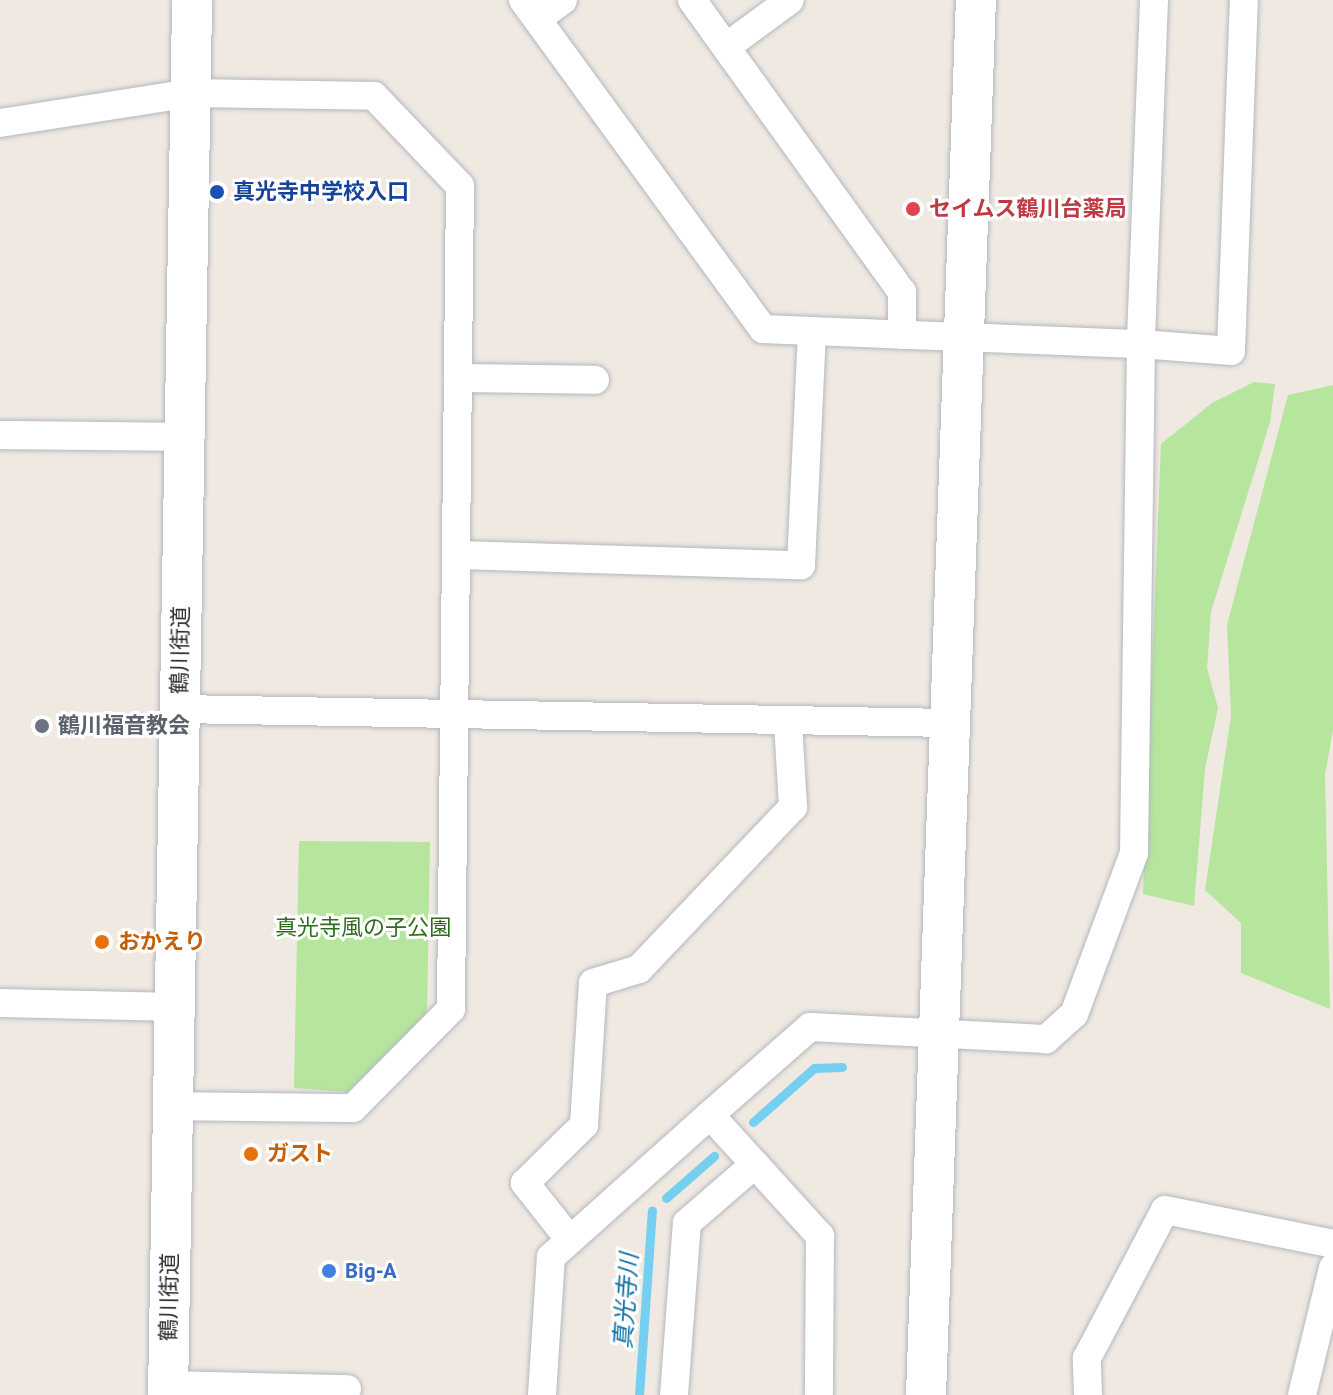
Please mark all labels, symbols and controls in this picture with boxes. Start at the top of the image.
place label: 真光寺中学校入口 [233,179,409,205]
marker: 真光寺中学校入口 [208,183,226,201]
place label: セイムス鶴川台薬局 [929,196,1127,222]
marker: セイムス鶴川台薬局 [904,200,922,218]
street label: 鶴川街道 [166,606,194,694]
place label: 鶴川福音教会 [58,713,190,739]
marker: 鶴川福音教会 [33,717,51,735]
park label: 真光寺風の子公園 [275,915,451,941]
place label: おかえり [118,929,206,955]
marker: おかえり [93,933,111,951]
place label: ガスト [267,1141,333,1167]
marker: ガスト [242,1145,260,1163]
water label: 真光寺川 [608,1252,644,1350]
street label: 鶴川街道 [155,1253,183,1341]
place label: Big-A [345,1258,396,1284]
marker: Big-A [320,1262,338,1280]

